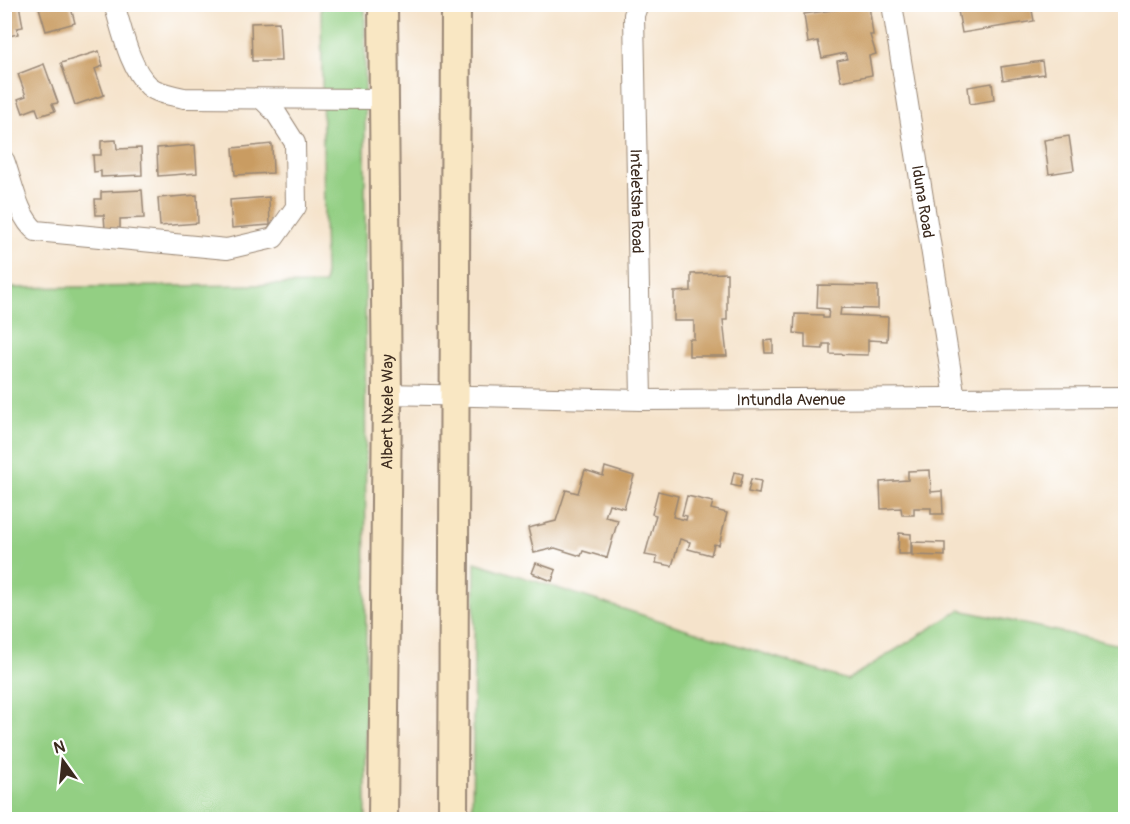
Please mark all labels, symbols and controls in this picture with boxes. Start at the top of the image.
street label: Inteletsha Road [625,149,647,254]
street label: Iduna Road [907,164,938,240]
street label: Albert Nxele Way [377,354,398,470]
street label: Intundla Avenue [736,390,846,410]
north arrow [33,731,93,791]
text: N [52,736,67,759]

